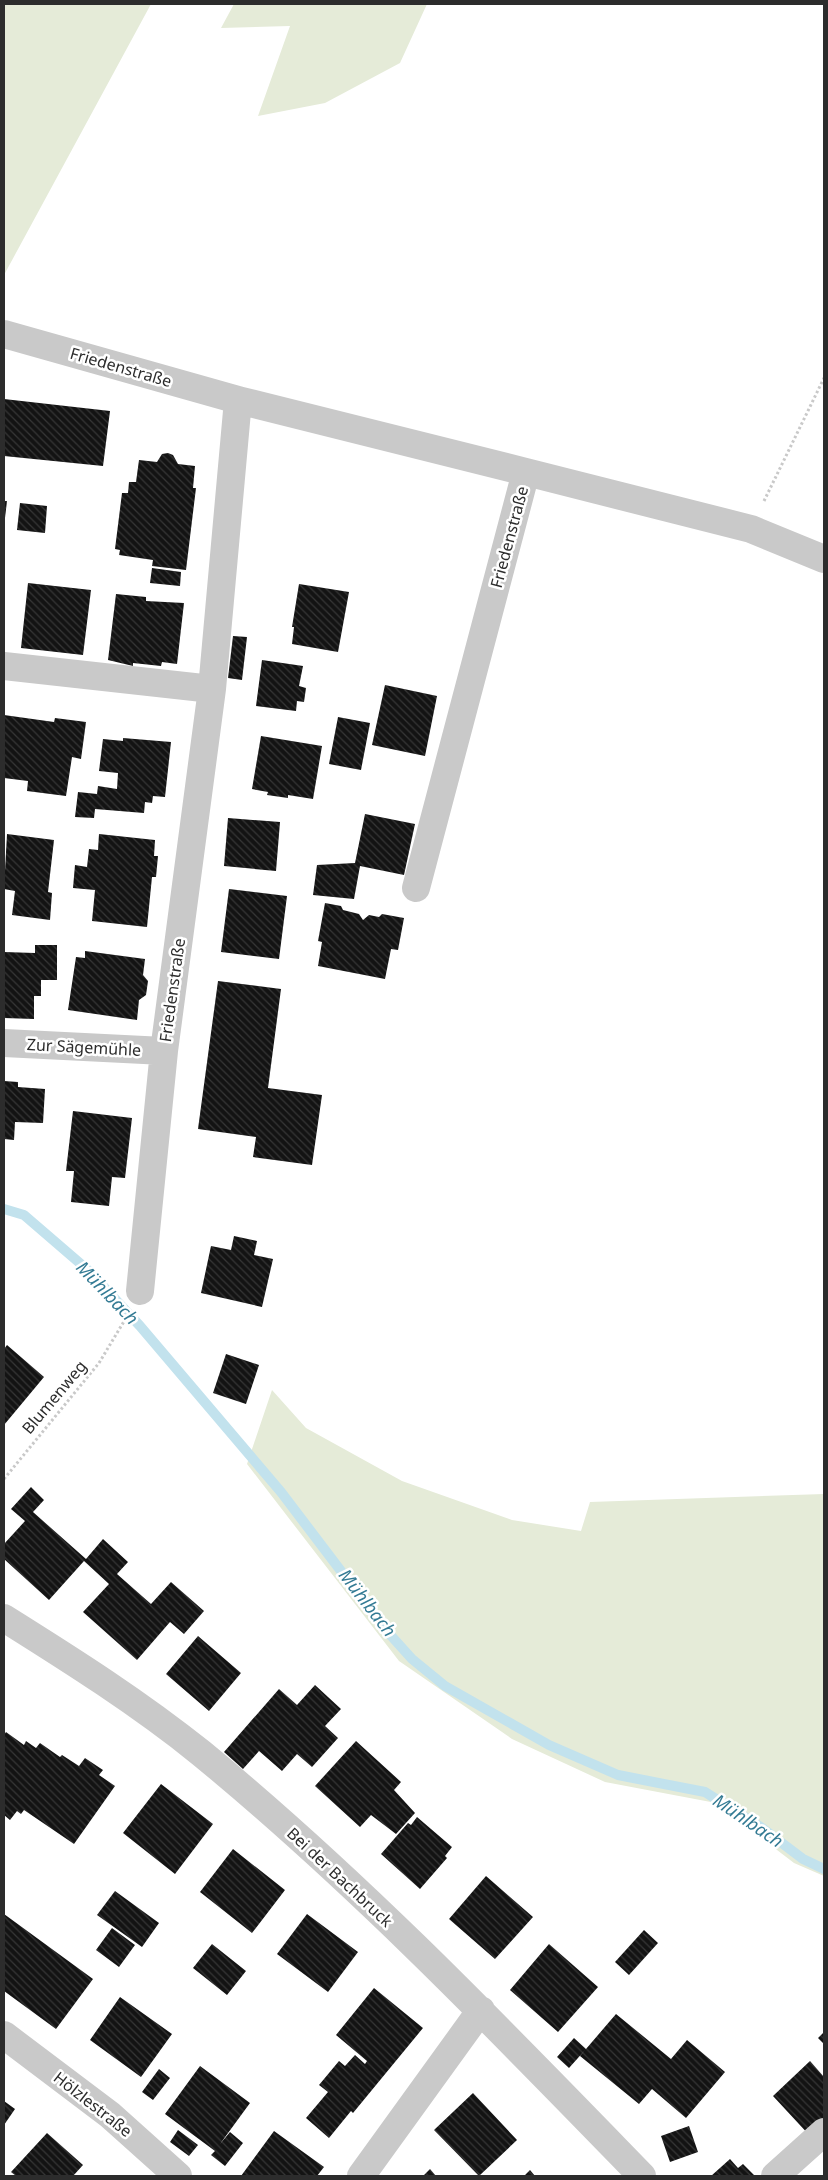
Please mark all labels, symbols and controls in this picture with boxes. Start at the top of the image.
street label: Friedenstraße [68,342,174,392]
street label: Friedenstraße [485,484,533,590]
street label: Friedenstraße [154,937,190,1043]
street label: Zur Sägemühle [26,1033,142,1061]
water label: Mühlbach [71,1255,144,1329]
street label: Blumenweg [17,1356,91,1438]
water label: Mühlbach [334,1564,402,1641]
water label: Mühlbach [709,1788,788,1852]
street label: Bei der Bachbruck [282,1822,398,1932]
street label: Hölzlestraße [49,2066,137,2142]

